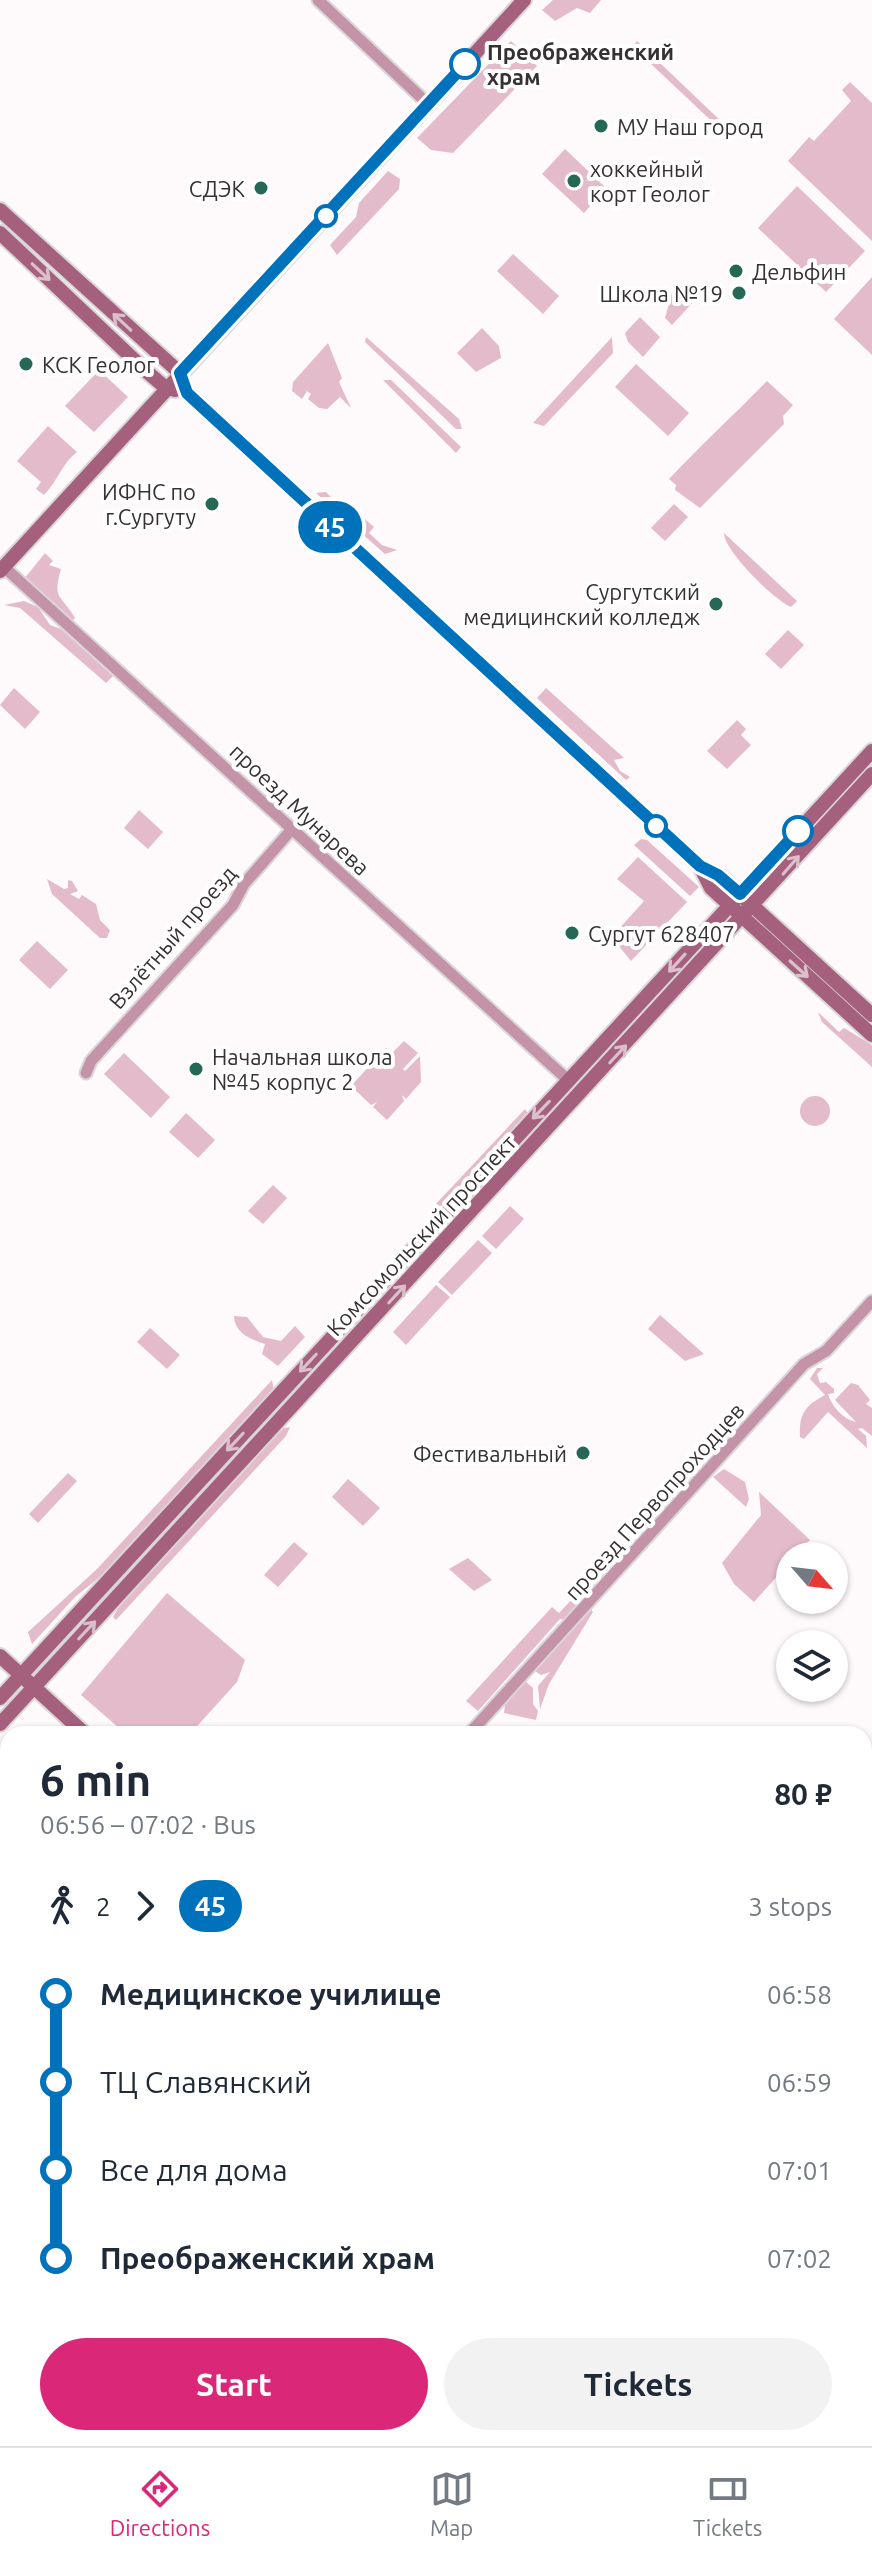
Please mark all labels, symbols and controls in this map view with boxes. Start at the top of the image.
place label: Преображенский храм [487,39,674,89]
marker: Преображенский храм [450,49,480,79]
place label: МУ Наш город [617,114,763,139]
marker: МУ Наш город [592,117,610,135]
place label: хоккейный корт Геолог [590,156,710,206]
marker: хоккейный корт Геолог [565,172,583,190]
place label: СДЭК [189,176,246,201]
marker: СДЭК [252,179,270,197]
unlabelled marker [315,205,337,227]
place label: Дельфин [752,259,846,284]
one-way arrow [31,262,51,281]
marker: Дельфин [727,262,745,280]
place label: Школа №19 [600,281,723,306]
marker: Школа №19 [730,284,748,302]
one-way arrow [112,313,132,331]
place label: КСК Геолог [42,352,155,377]
marker: КСК Геолог [17,355,35,373]
place label: ИФНС по г.Сургуту [102,479,196,529]
marker: ИФНС по г.Сургуту [203,495,221,513]
line badge: 45 [294,501,366,553]
text: 45 [314,511,346,542]
place label: Сургутский медицинский колледж [463,579,700,629]
marker: Сургутский медицинский колледж [707,595,725,613]
street label: проезд Мунарева [225,738,375,880]
unlabelled marker [645,815,667,837]
unlabelled marker [783,816,813,846]
one-way arrow [782,855,800,875]
street label: Взлётный проезд [103,861,241,1013]
place label: Сургут 628407 [588,921,735,946]
marker: Сургут 628407 [563,924,581,942]
one-way arrow [668,953,686,973]
one-way arrow [788,959,808,977]
place label: Начальная школа №45 корпус 2 [212,1044,393,1094]
one-way arrow [609,1044,628,1064]
marker: Начальная школа №45 корпус 2 [187,1060,205,1078]
one-way arrow [532,1100,551,1120]
street label: Комсомольский проспект [321,1129,521,1341]
one-way arrow [388,1284,406,1304]
one-way arrow [299,1353,318,1373]
street label: проезд Первопроходцев [559,1398,749,1604]
one-way arrow [227,1432,245,1452]
place label: Фестивальный [413,1441,567,1466]
marker: Фестивальный [574,1444,592,1462]
north arrow [776,1542,848,1614]
map controls [776,1542,848,1702]
one-way arrow [77,1620,96,1640]
button: layers [776,1630,848,1702]
text: 6 min [40,1755,151,1804]
text: 80 ₽ [774,1777,832,1811]
text: 06:56 – 07:02 · Bus [40,1810,256,1839]
icon: walk [40,1884,84,1928]
icon: forward [123,1884,167,1928]
text: 45 [195,1890,226,1921]
text: 2 [96,1892,111,1921]
text: 3 stops [748,1892,832,1921]
text: Медицинское училище [100,1977,441,2011]
text: 06:58 [767,1980,832,2009]
text: ТЦ Славянский [100,2065,312,2099]
text: 06:59 [767,2068,832,2097]
text: Все для дома [100,2153,288,2187]
text: 07:01 [767,2156,832,2185]
text: Преображенский храм [100,2241,435,2275]
text: 07:02 [767,2244,832,2273]
button: Start [40,2338,428,2430]
button: Tickets [444,2338,832,2430]
tab: Directions [110,2467,210,2540]
tab: Map [430,2467,474,2540]
tab: Tickets [693,2467,762,2540]

